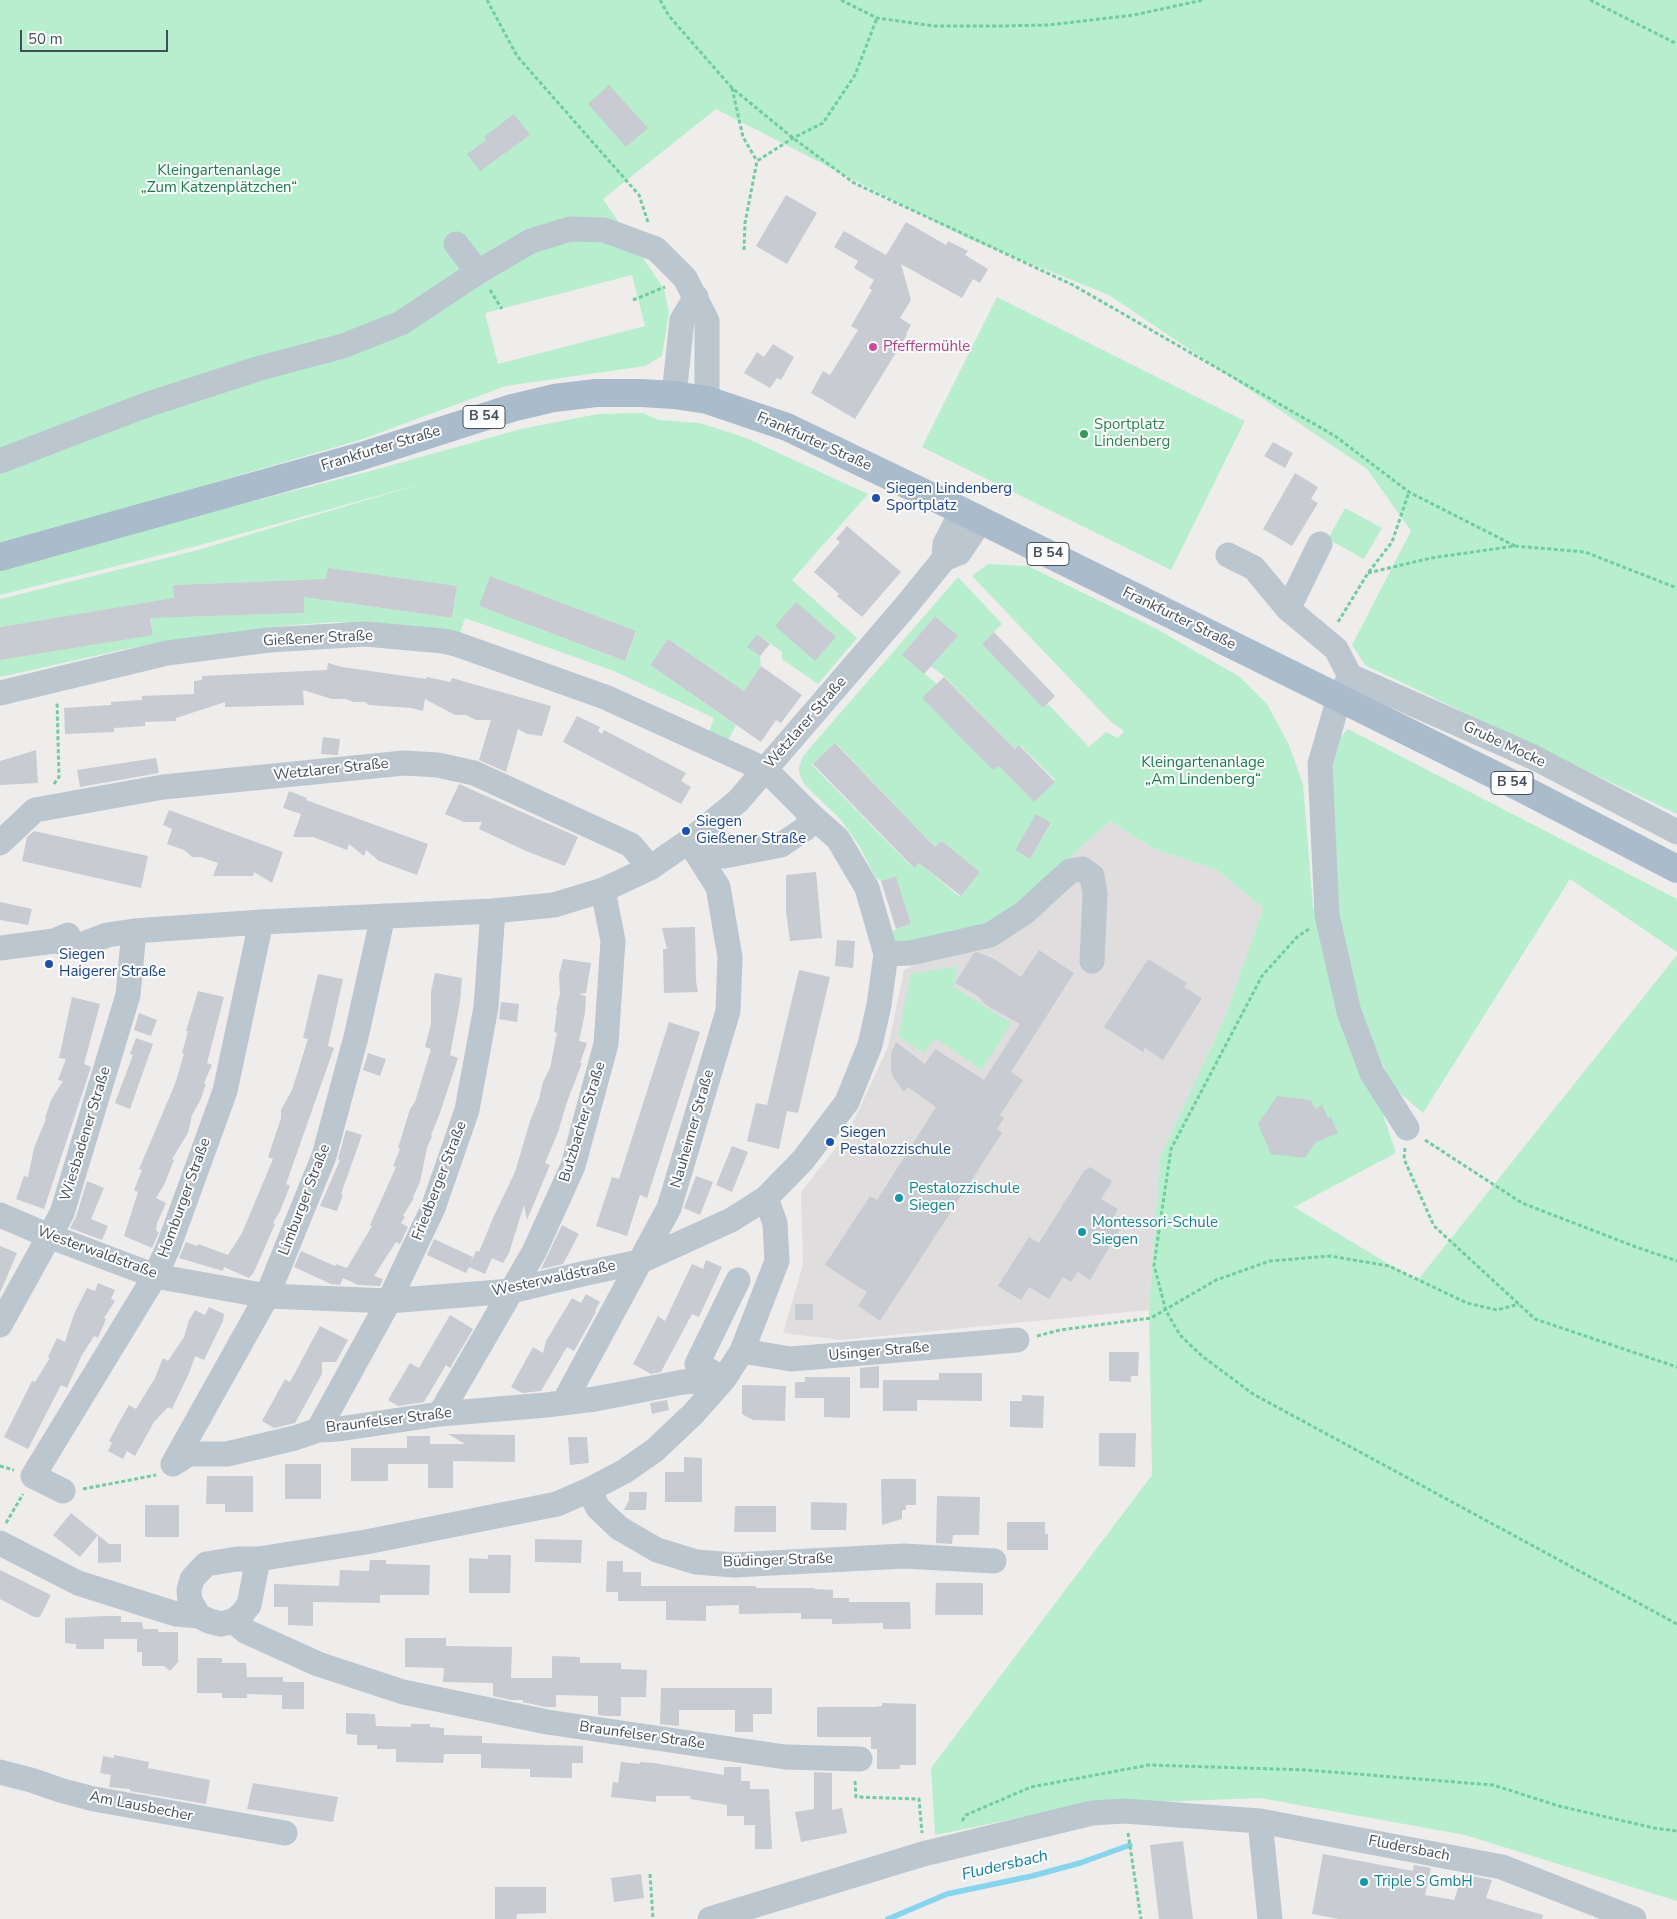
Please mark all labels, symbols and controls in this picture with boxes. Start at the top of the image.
scale bar [22,20,170,52]
text: 50 m [28,29,63,49]
park label: Kleingartenanlage „Zum Katzenplätzchen“ [141,162,297,197]
place label: Pfeffermühle [883,338,970,356]
marker: Pfeffermühle [867,341,879,353]
road number: B 54 [463,406,505,428]
street label: Frankfurter Straße [754,409,874,475]
place label: Sportplatz Lindenberg [1094,416,1170,451]
street label: Frankfurter Straße [319,422,443,476]
marker: Sportplatz Lindenberg [1078,428,1090,440]
place label: Siegen Lindenberg Sportplatz [886,480,1012,515]
marker: Siegen Lindenberg Sportplatz [870,492,882,504]
road number: B 54 [1027,542,1069,566]
street label: Frankfurter Straße [1119,584,1239,654]
street label: Gießener Straße [263,627,373,651]
street label: Wetzlarer Straße [761,673,851,773]
street label: Grube Mocke [1460,718,1548,772]
park label: Kleingartenanlage „Am Lindenberg“ [1141,754,1265,789]
street label: Wetzlarer Straße [273,755,389,785]
road number: B 54 [1491,771,1533,794]
place label: Siegen Gießener Straße [696,813,806,848]
marker: Siegen Gießener Straße [680,825,692,837]
place label: Siegen Haigerer Straße [59,946,166,981]
marker: Siegen Haigerer Straße [43,958,55,970]
street label: Butzbacher Straße [556,1060,610,1184]
street label: Wiesbadener Straße [57,1065,115,1203]
street label: Nauheimer Straße [667,1068,719,1190]
street label: Friedberger Straße [409,1119,471,1243]
place label: Siegen Pestalozzischule [840,1124,951,1159]
street label: Homburger Straße [155,1136,215,1260]
marker: Siegen Pestalozzischule [824,1136,836,1148]
street label: Limburger Straße [275,1142,335,1258]
place label: Pestalozzischule Siegen [909,1180,1020,1215]
marker: Pestalozzischule Siegen [893,1192,905,1204]
place label: Montessori-Schule Siegen [1092,1214,1218,1249]
street label: Westerwaldstraße [35,1223,159,1283]
marker: Montessori-Schule Siegen [1076,1226,1088,1238]
street label: Westerwaldstraße [490,1257,618,1301]
street label: Usinger Straße [828,1339,930,1365]
street label: Braunfelser Straße [325,1404,453,1438]
street label: Büdinger Straße [723,1550,833,1572]
street label: Braunfelser Straße [578,1718,706,1754]
street label: Am Lausbecher [88,1788,194,1826]
street label: Fludersbach [1367,1832,1451,1866]
water label: Fludersbach [960,1847,1050,1885]
place label: Triple S GmbH [1374,1873,1473,1891]
marker: Triple S GmbH [1358,1876,1370,1888]

